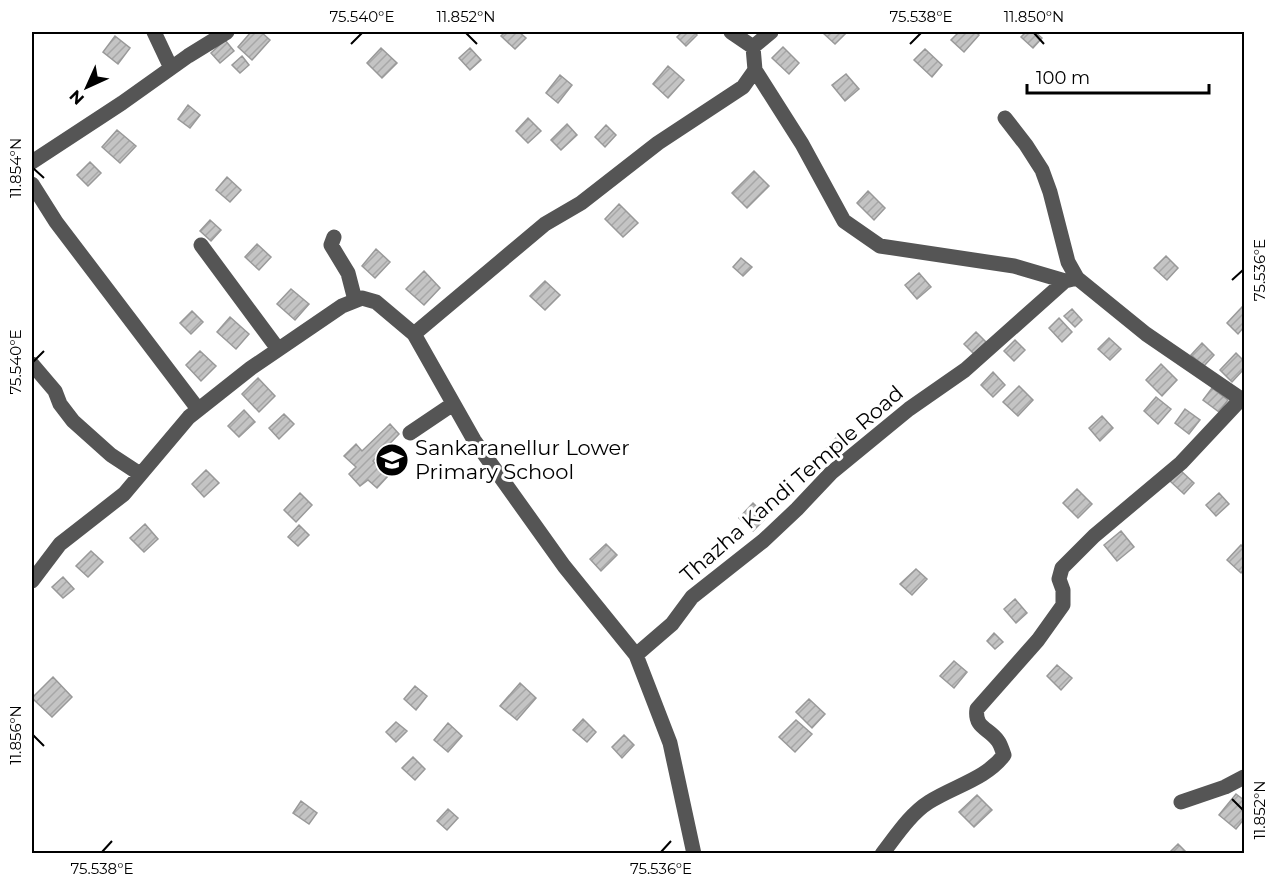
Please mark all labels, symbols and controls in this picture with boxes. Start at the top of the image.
text: 75.540°E [330,7,394,26]
text: 11.852°N [436,7,496,26]
text: 75.538°E [890,7,953,26]
text: 11.850°N [1004,7,1064,26]
north arrow [57,57,117,117]
scale bar [1027,57,1208,95]
text: 100 m [1036,67,1090,89]
text: N [65,86,88,109]
text: 11.854°N [6,138,25,198]
text: 75.536°E [1250,239,1269,301]
text: 75.540°E [6,330,25,394]
street label: Thazha Kandi Temple Road [675,380,908,587]
place label: Sankaranellur Lower Primary School [415,435,630,484]
school or university icon: Sankaranellur Lower Primary School [374,442,410,478]
text: 11.856°N [6,705,25,765]
text: 11.852°N [1250,780,1269,840]
text: 75.538°E [71,859,134,878]
text: 75.536°E [630,859,692,878]

